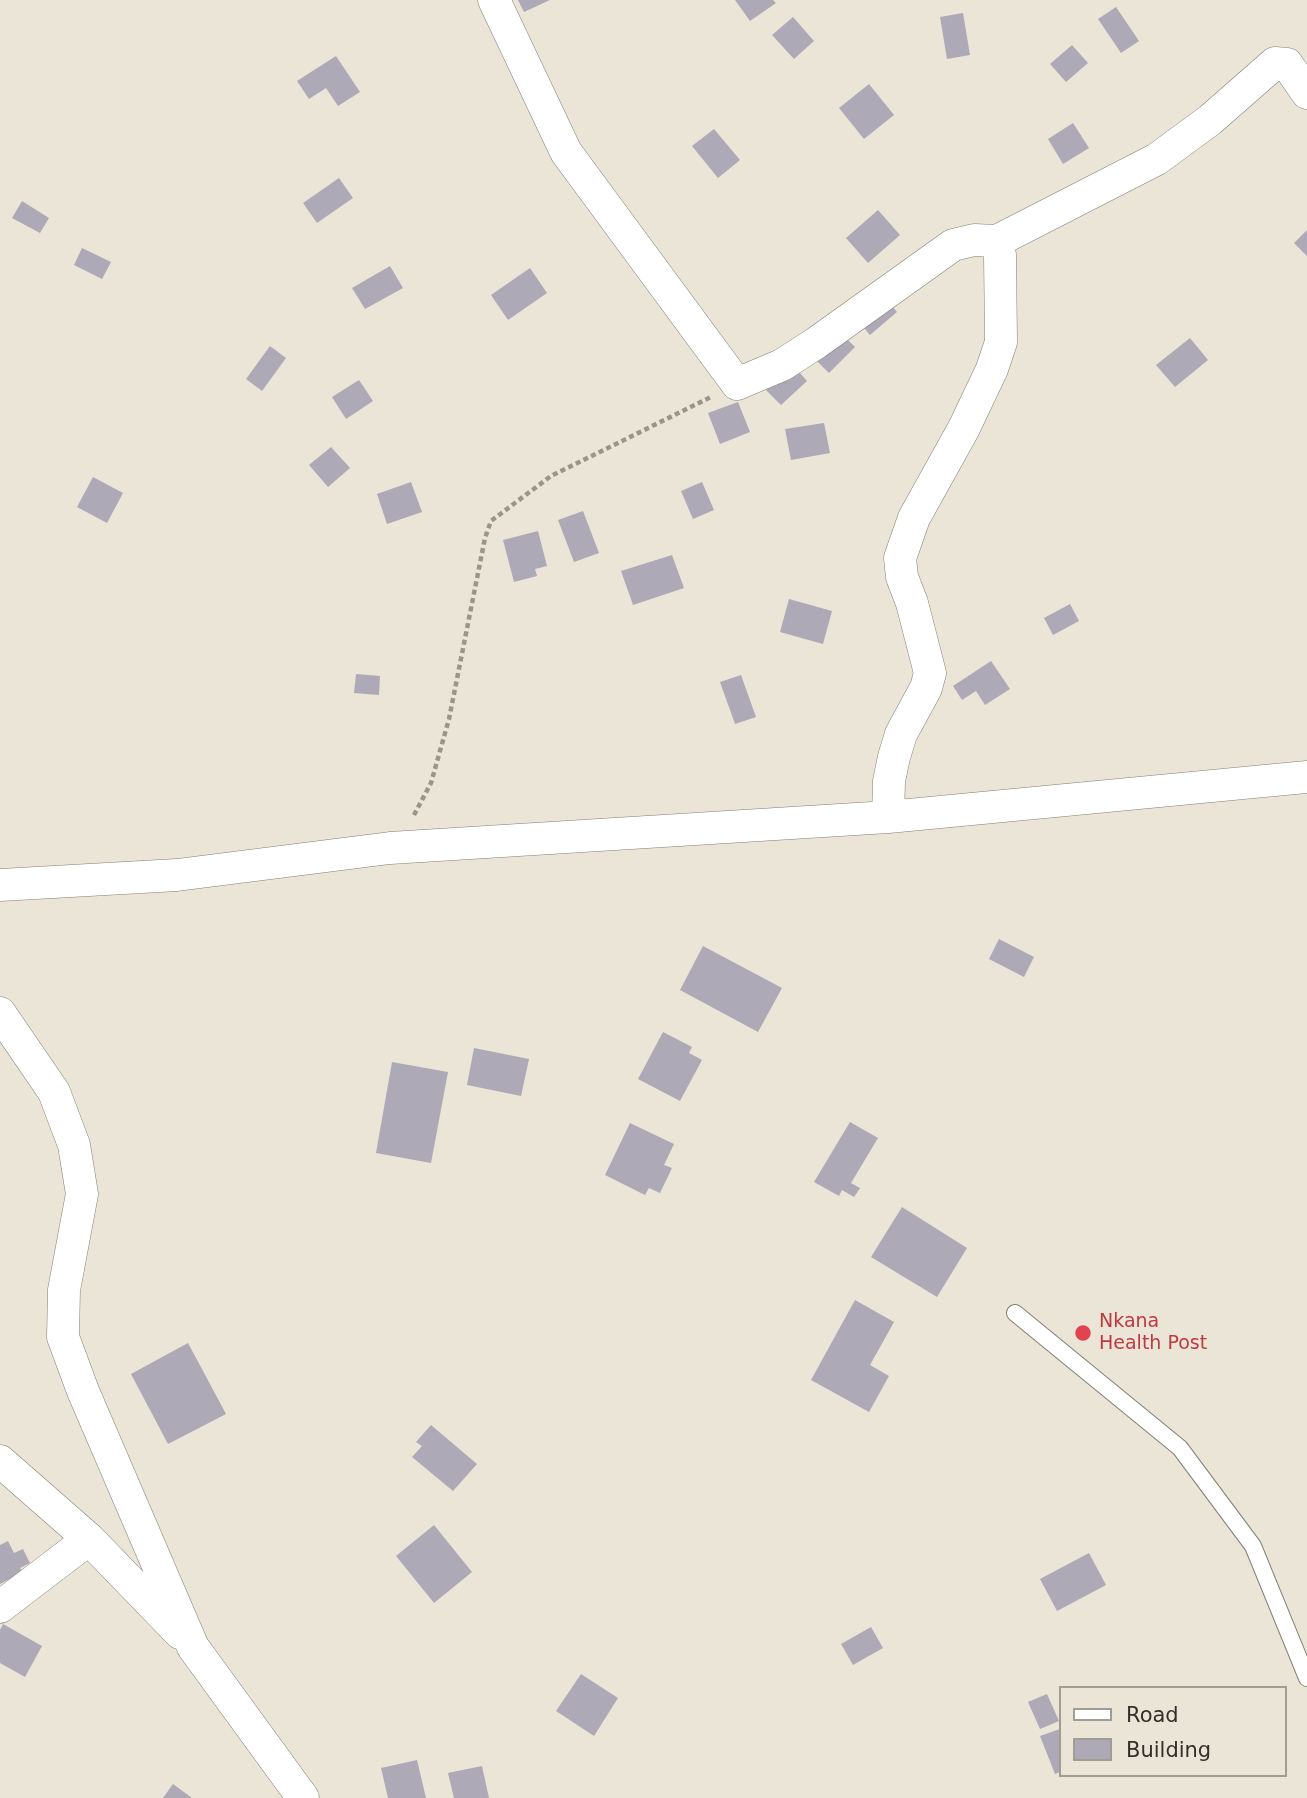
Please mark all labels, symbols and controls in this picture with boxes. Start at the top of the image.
place label: Nkana Health Post [1099,1311,1207,1355]
marker: Nkana Health Post [1073,1323,1093,1343]
legend [1058,1686,1286,1777]
text: Road [1126,1703,1179,1727]
text: Building [1126,1738,1211,1762]

